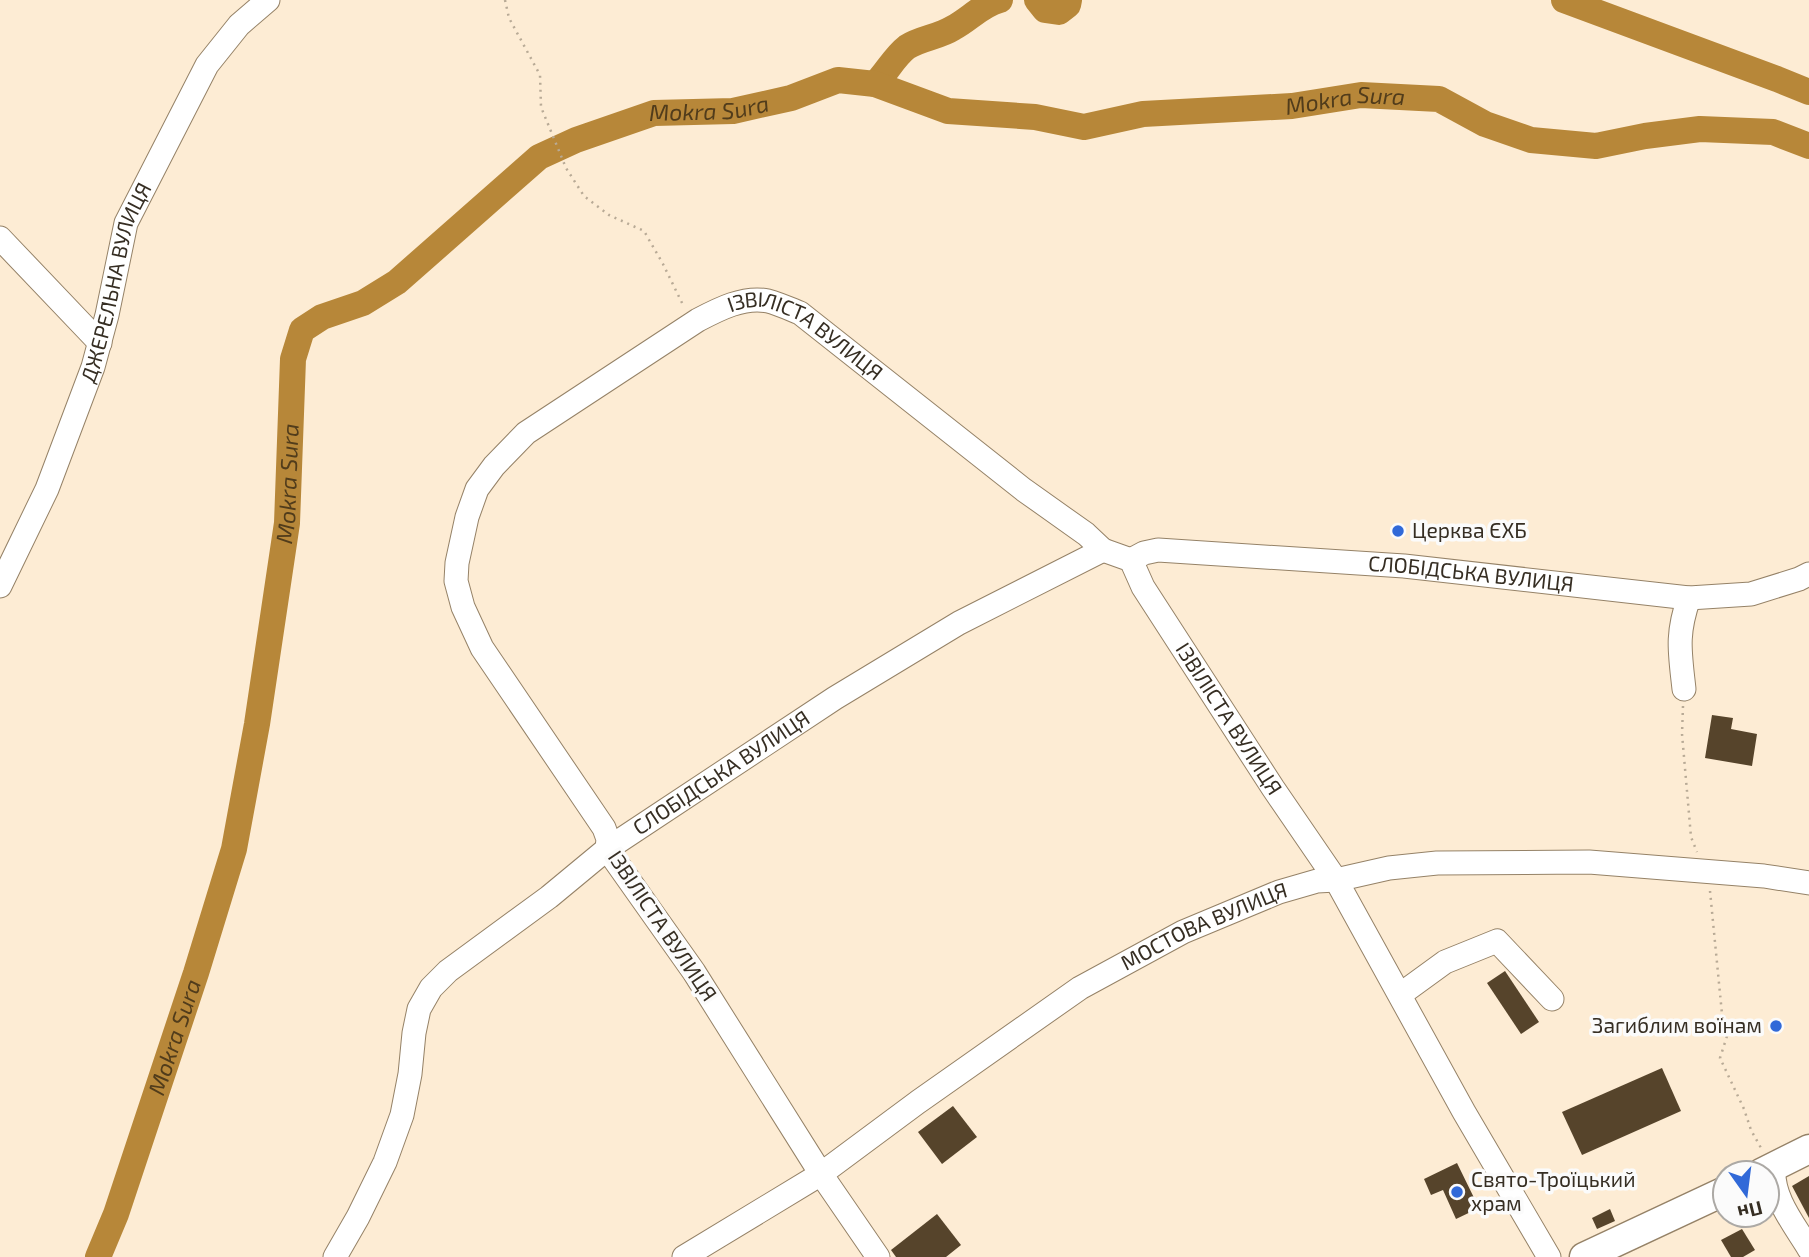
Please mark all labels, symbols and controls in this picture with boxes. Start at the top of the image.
water label: Mokra Sura [1283,80,1406,120]
water label: Mokra Sura [649,88,772,126]
street label: ДЖЕРЕЛЬНА ВУЛИЦЯ [74,178,156,386]
street label: ІЗВІЛІСТА ВУЛИЦЯ [724,286,888,385]
water label: Mokra Sura [269,423,304,545]
place label: Церква ЄХБ [1412,517,1527,542]
marker: Церква ЄХБ [1390,523,1406,539]
street label: СЛОБІДСЬКА ВУЛИЦЯ [1367,550,1575,596]
street label: ІЗВІЛІСТА ВУЛИЦЯ [1171,637,1288,799]
street label: СЛОБІДСЬКА ВУЛИЦЯ [628,704,814,839]
street label: ІЗВІЛІСТА ВУЛИЦЯ [604,845,723,1005]
street label: МОСТОВА ВУЛИЦЯ [1116,876,1290,974]
water label: Mokra Sura [142,975,206,1098]
place label: Загиблим воїнам [1592,1012,1762,1037]
marker: Загиблим воїнам [1768,1018,1784,1034]
north arrow [1711,1159,1781,1229]
place label: Свято-Троїцький храм [1471,1166,1636,1215]
marker: Свято-Троїцький храм [1449,1184,1465,1200]
text: Пн [1735,1197,1765,1225]

